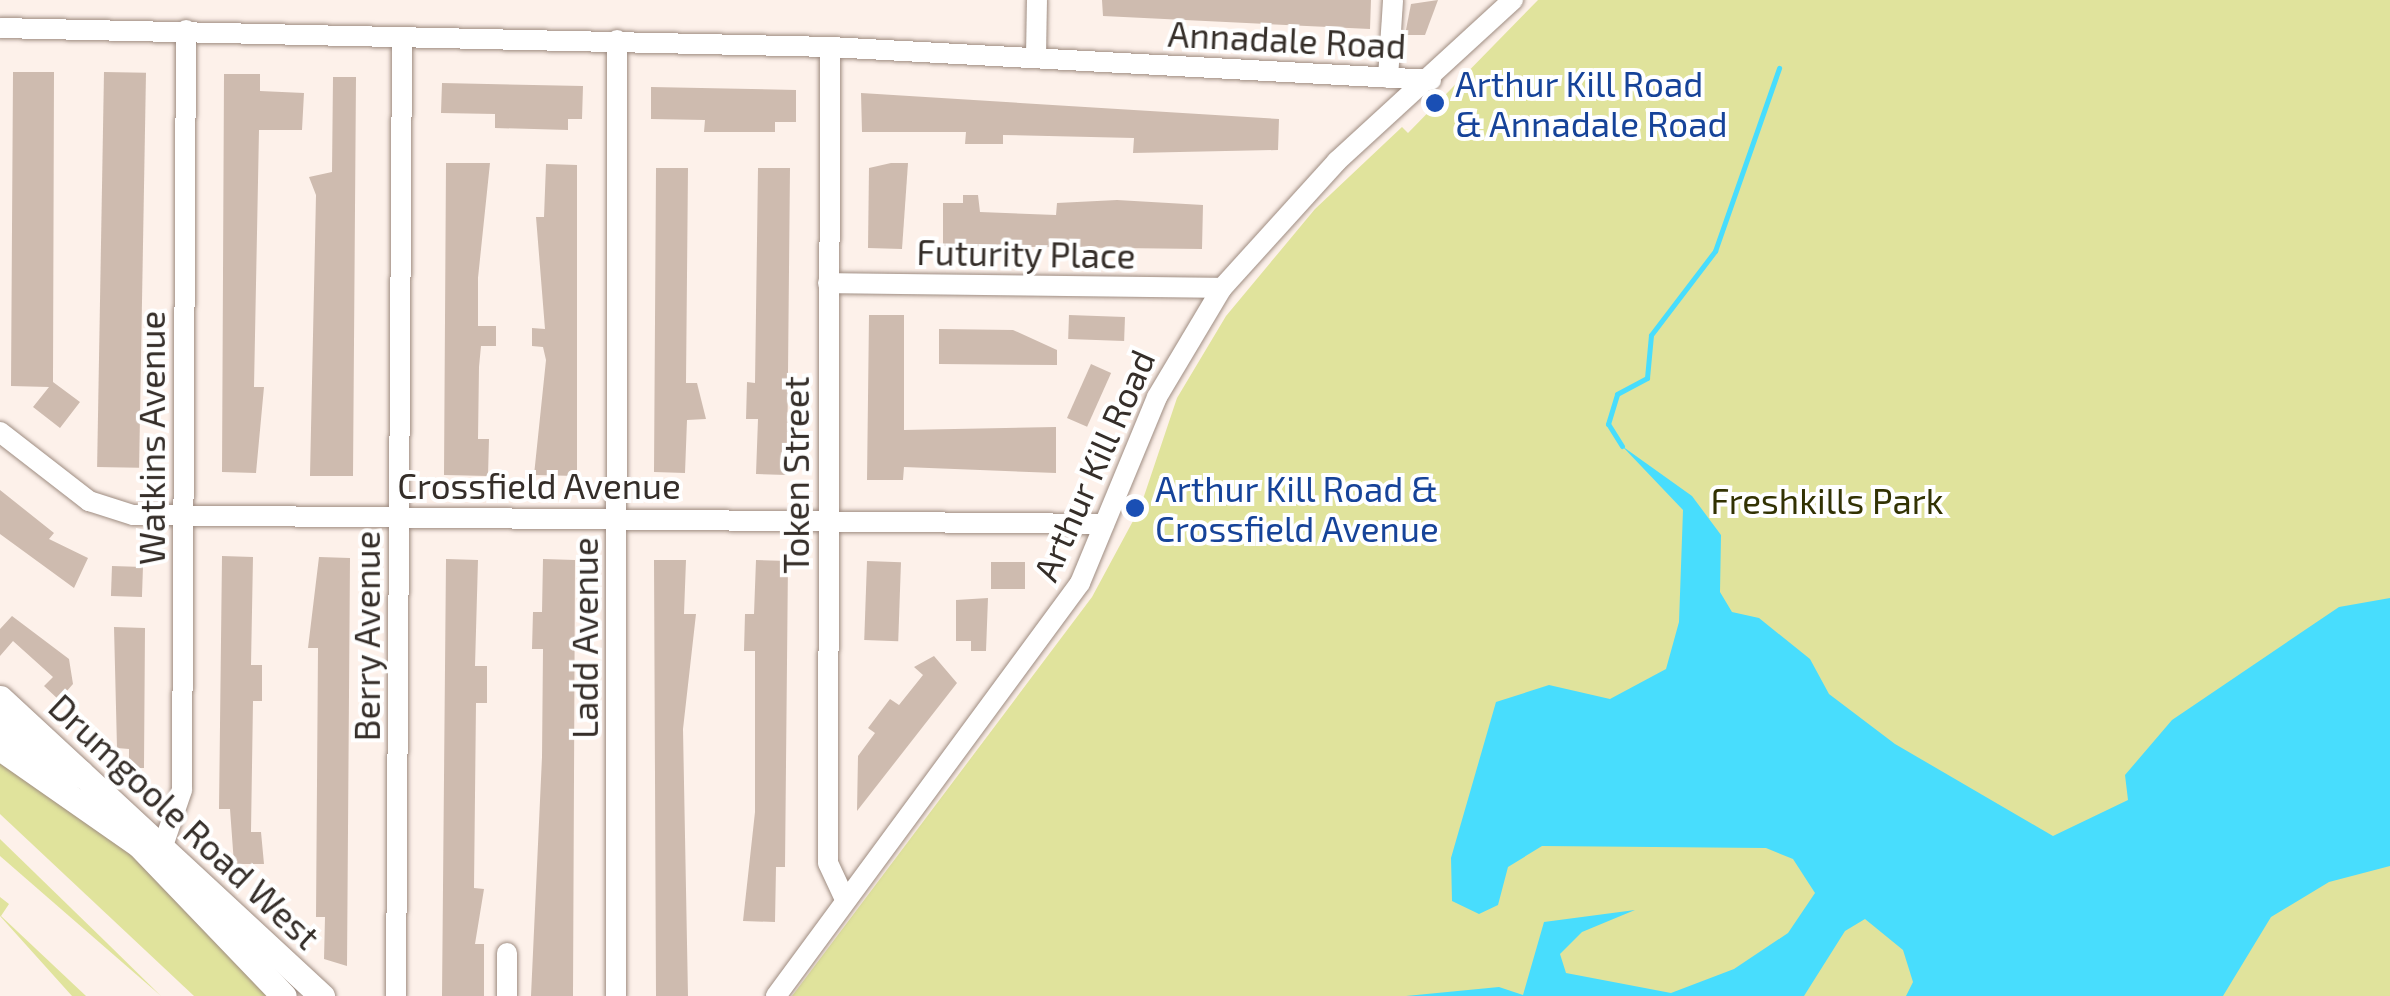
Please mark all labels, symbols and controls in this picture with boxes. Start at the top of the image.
street label: Annadale Road [1167,12,1407,66]
place label: Arthur Kill Road & Annadale Road [1455,62,1728,144]
marker: Arthur Kill Road & Annadale Road [1424,92,1446,114]
street label: Futurity Place [916,230,1136,276]
street label: Watkins Avenue [130,310,172,566]
street label: Arthur Kill Road [1023,342,1163,588]
street label: Token Street [774,376,816,574]
street label: Crossfield Avenue [397,464,681,506]
place label: Arthur Kill Road & Crossfield Avenue [1155,467,1440,549]
park label: Freshkills Park [1710,479,1944,521]
marker: Arthur Kill Road & Crossfield Avenue [1124,497,1146,519]
street label: Berry Avenue [345,530,387,742]
street label: Ladd Avenue [563,537,605,739]
street label: Drumgoole Road West [41,685,329,957]

